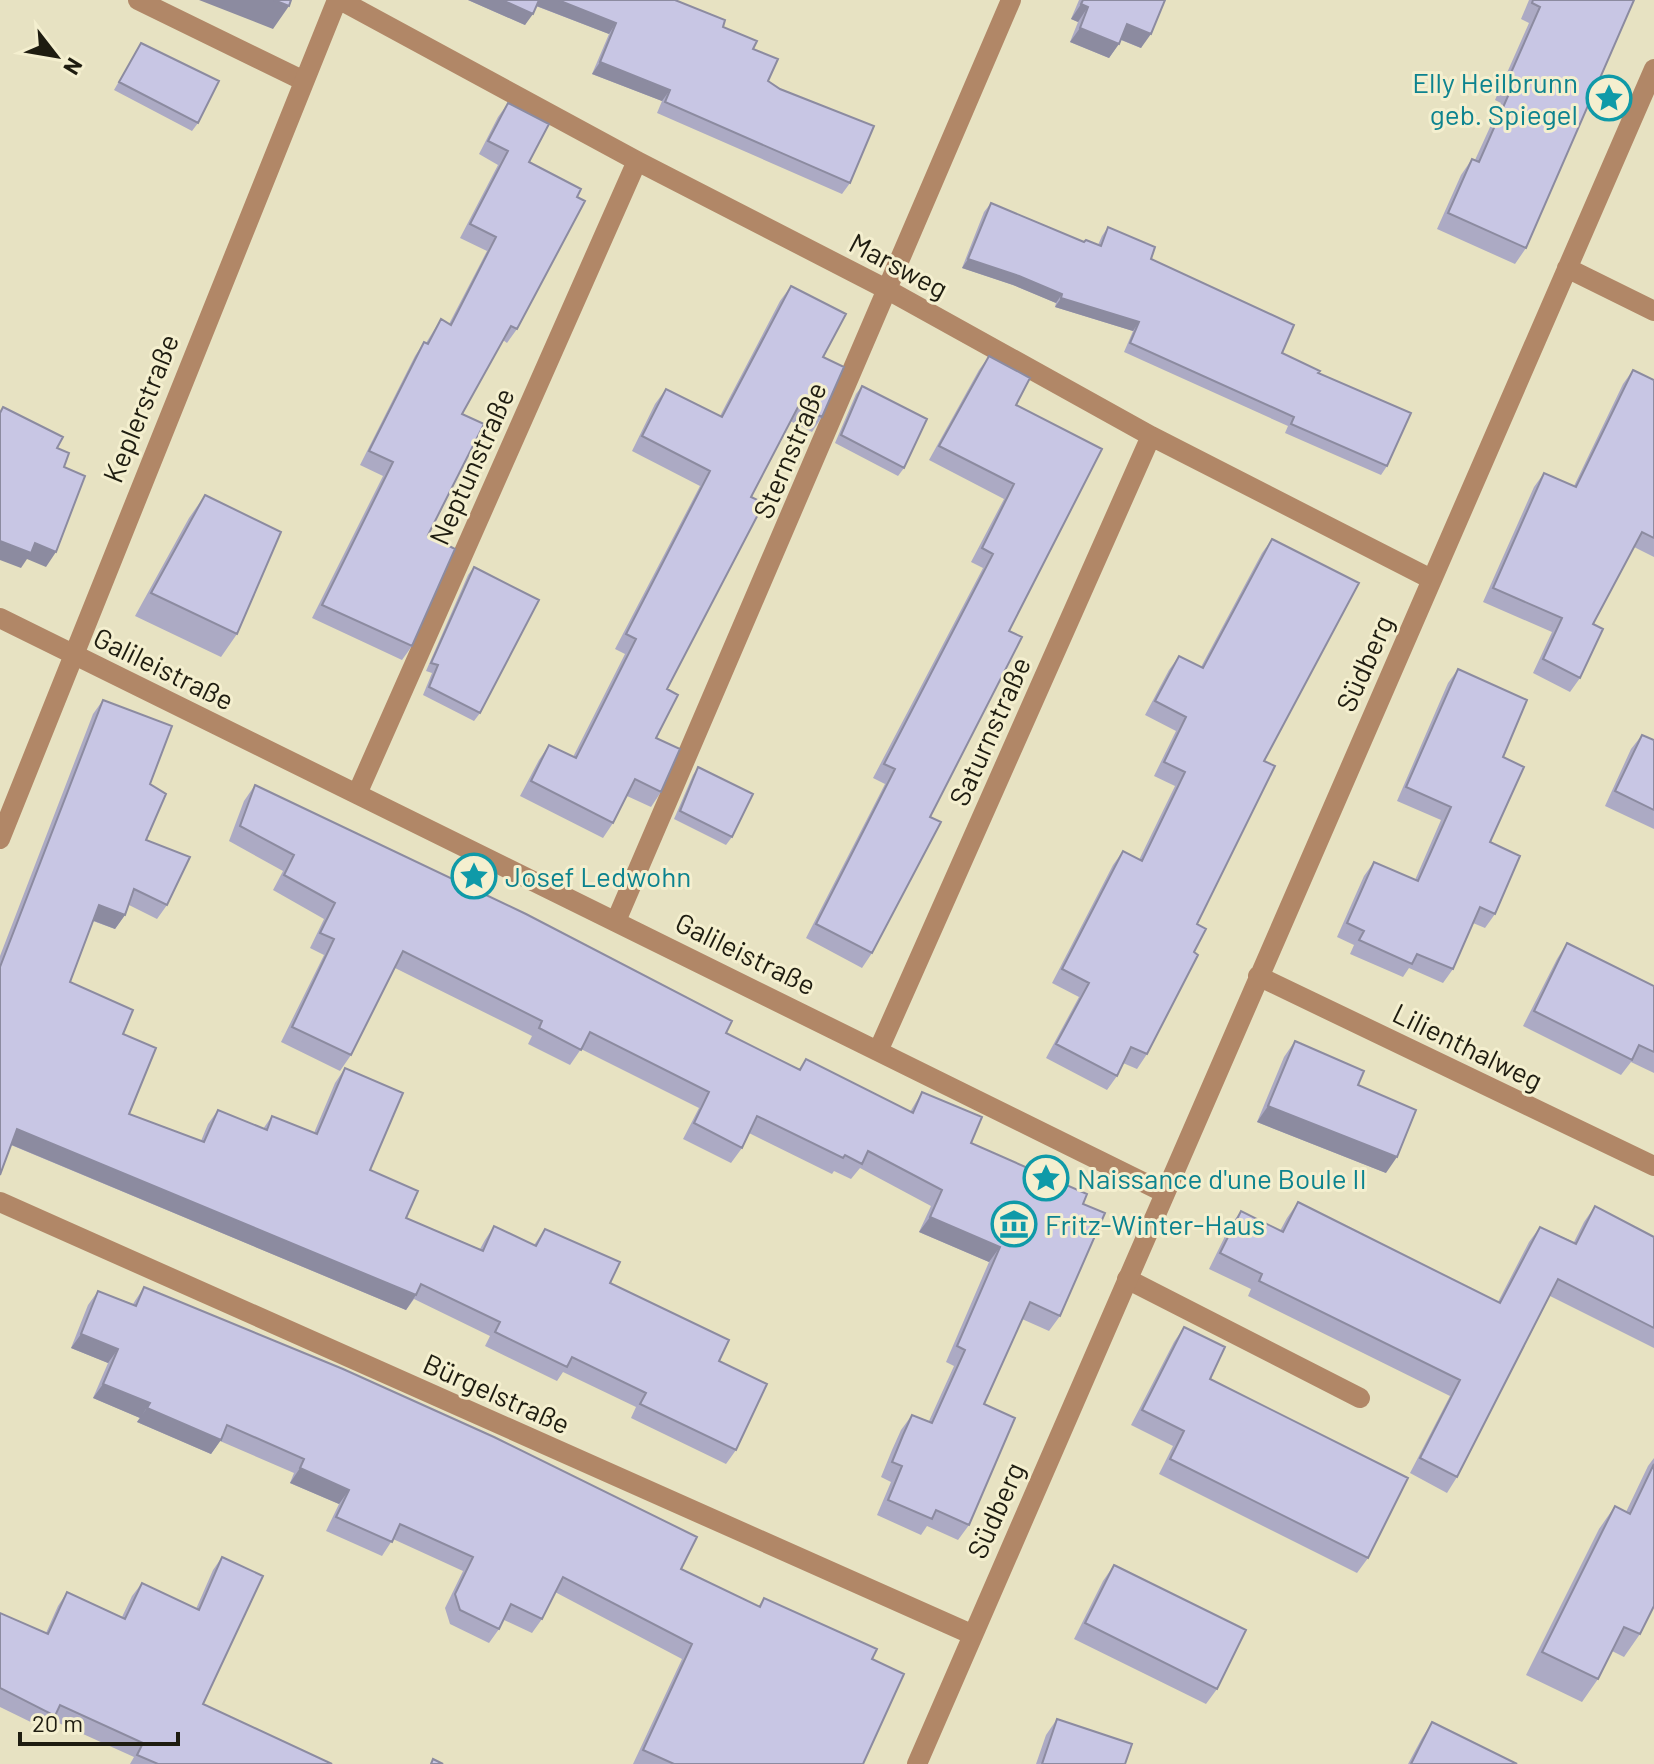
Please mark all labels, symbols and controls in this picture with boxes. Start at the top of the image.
north arrow [16,16,96,96]
text: N [59,54,89,80]
place label: Elly Heilbrunn geb. Spiegel [1412,65,1578,131]
place icon: Elly Heilbrunn geb. Spiegel [1585,74,1633,122]
street label: Marsweg [844,225,954,305]
street label: Keplerstraße [95,329,185,487]
street label: Sternstraße [745,377,833,523]
street label: Neptunstraße [421,382,521,550]
street label: Südberg [1328,610,1400,716]
street label: Galileistraße [88,619,240,717]
street label: Saturnstraße [941,651,1037,811]
place icon: Josef Ledwohn [450,852,498,900]
place label: Josef Ledwohn [505,859,691,893]
street label: Galileistraße [670,904,822,1002]
street label: Lilienthalweg [1388,995,1548,1097]
place icon: Naissance d'une Boule II [1022,1154,1070,1202]
place label: Naissance d'une Boule II [1077,1161,1367,1195]
museum icon: Fritz-Winter-Haus [990,1200,1038,1248]
place label: Fritz-Winter-Haus [1045,1207,1265,1241]
street label: Bürgelstraße [418,1346,576,1440]
street label: Südberg [959,1457,1031,1563]
scale bar [20,1696,178,1746]
text: 20 m [32,1708,83,1737]

